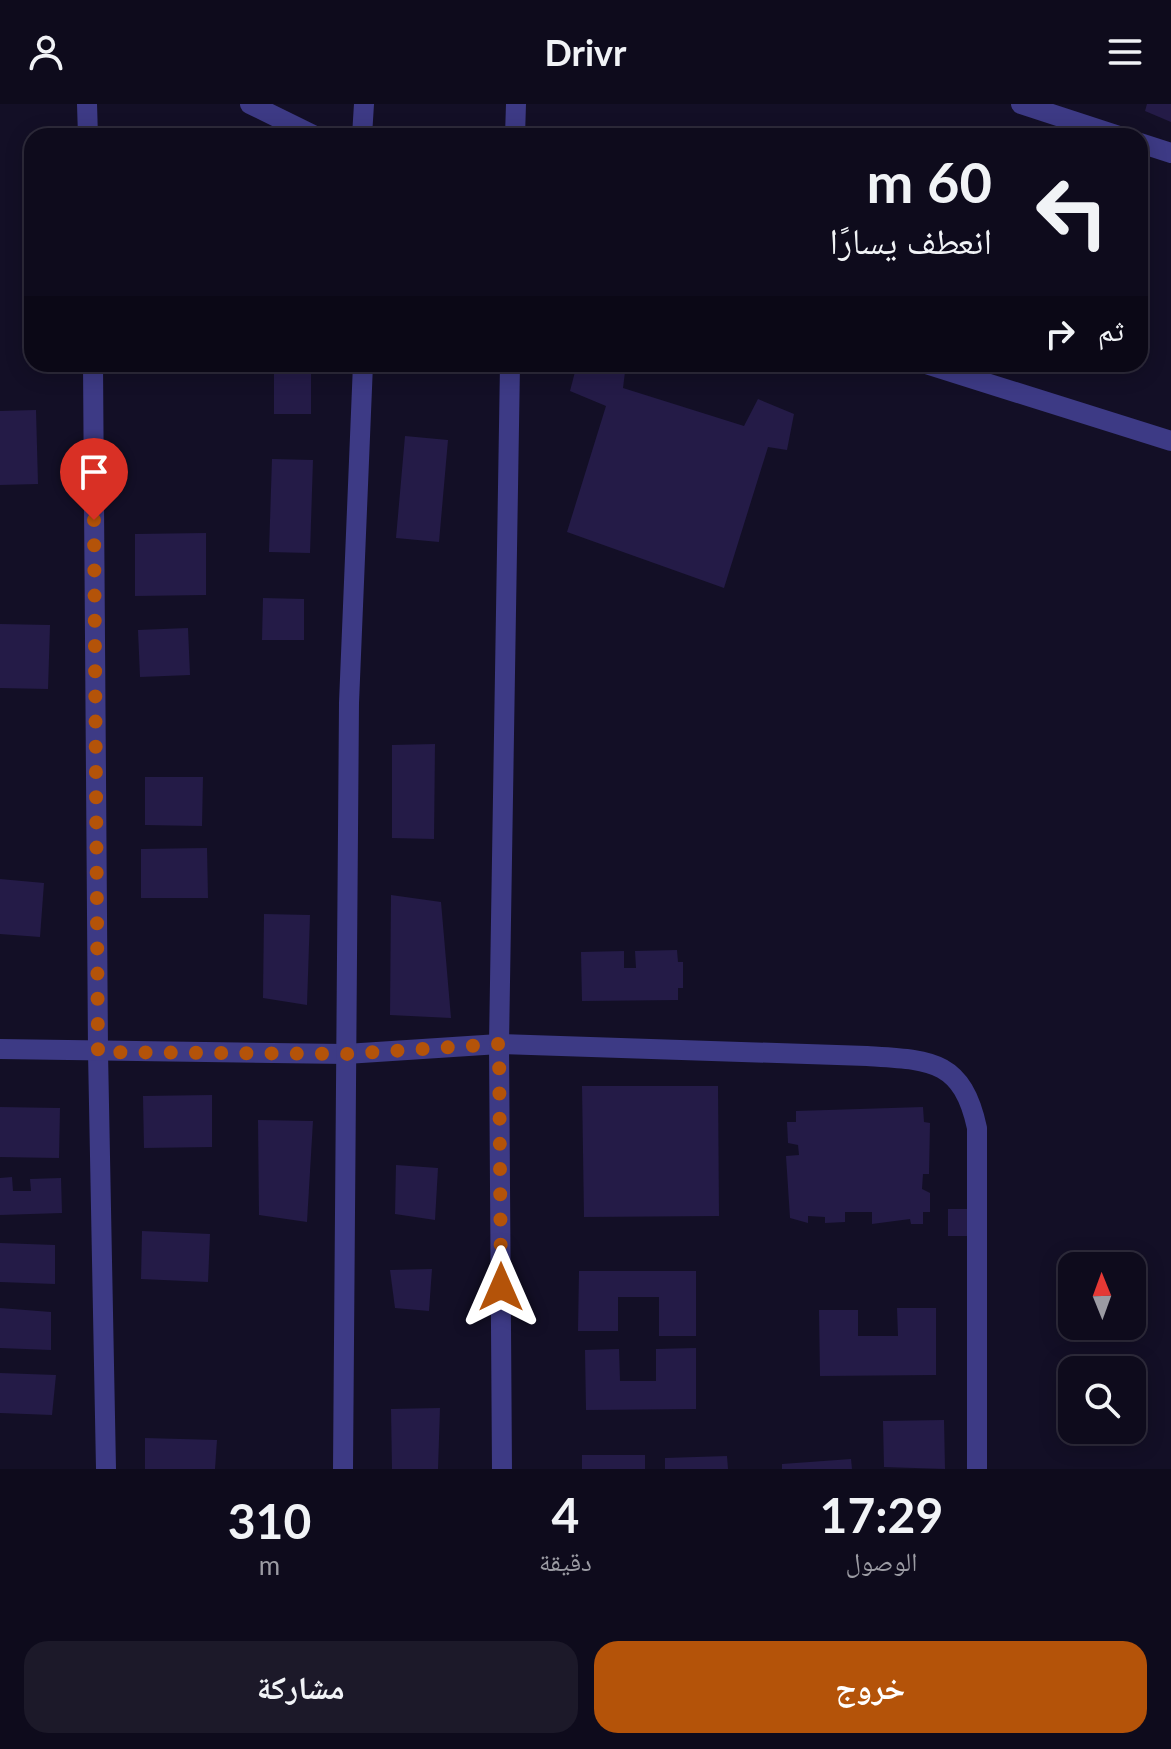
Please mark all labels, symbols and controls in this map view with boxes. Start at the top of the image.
icon: person [24,30,68,74]
text: Drivr [544,30,627,74]
icon: menu [1103,30,1147,74]
text: 60 m [867,148,992,215]
icon: left [1020,160,1124,264]
text: انعطف يسارًا [830,218,992,262]
text: ثم [1098,311,1124,347]
icon: right [1038,312,1082,356]
pin [60,438,128,520]
icon: arrive [72,450,116,494]
position arrow [459,1245,543,1329]
north arrow [1058,1252,1146,1340]
map controls [1058,1252,1146,1444]
button: search [1058,1356,1146,1444]
text: 4 [551,1486,579,1543]
text: 17:29 [820,1486,943,1543]
text: 310 [228,1492,311,1549]
text: دقيقة [539,1545,592,1577]
text: الوصول [845,1545,917,1577]
text: m [259,1549,280,1581]
button: مشاركة [24,1641,578,1733]
button: خروج [594,1641,1147,1733]

